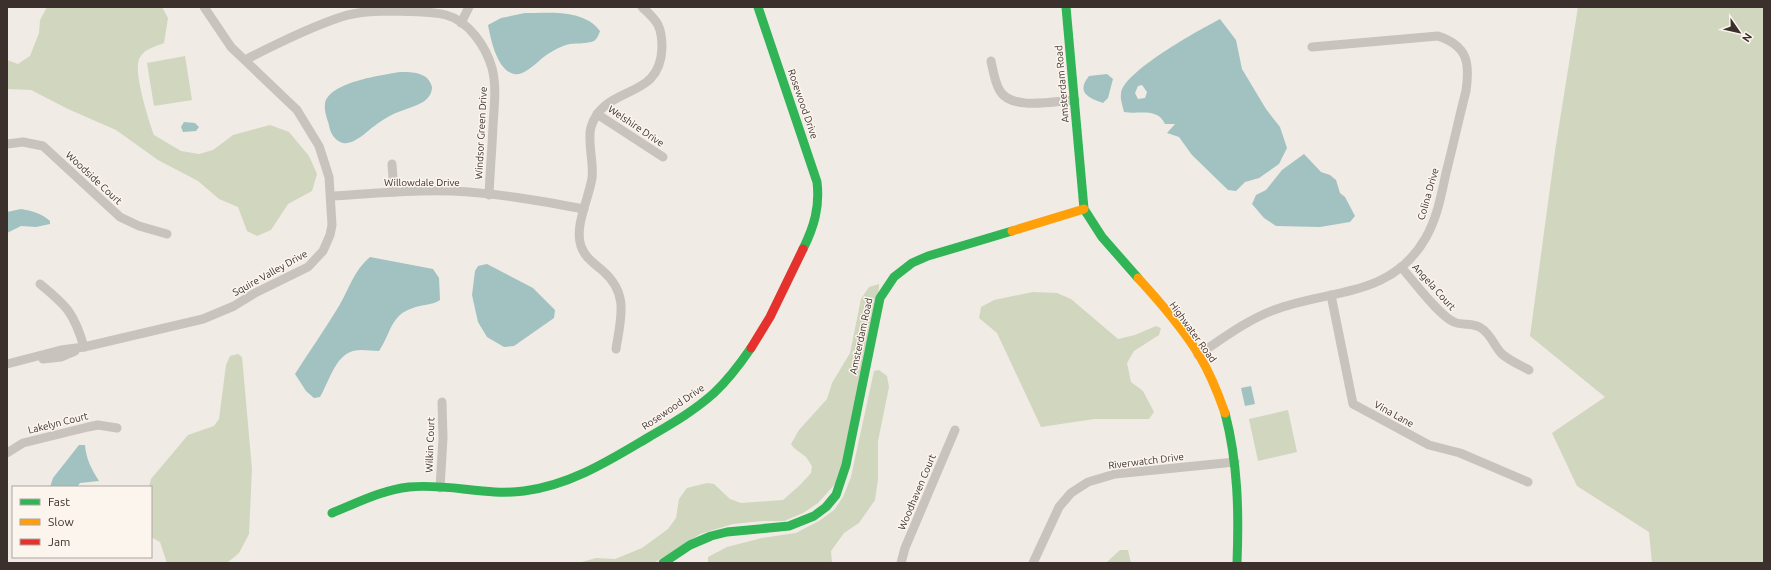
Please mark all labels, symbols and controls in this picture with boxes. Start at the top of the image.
north arrow [1719,12,1759,52]
text: N [1740,31,1755,44]
street label: Amsterdam Road [1053,45,1071,123]
street label: Rosewood Drive [786,68,820,140]
street label: Windsor Green Drive [473,86,489,180]
street label: Welshire Drive [606,103,666,149]
street label: Woodside Court [64,149,124,207]
street label: Colina Drive [1415,167,1441,221]
street label: Willowdale Drive [384,177,460,188]
street label: Squire Valley Drive [231,248,309,298]
street label: Angela Court [1410,261,1458,313]
street label: Amsterdam Road [848,297,874,375]
street label: Highwater Road [1167,300,1219,365]
street label: Rosewood Drive [640,382,706,432]
street label: Vina Lane [1372,399,1416,429]
street label: Lakelyn Court [27,410,89,436]
street label: Wilkin Court [424,417,436,473]
street label: Riverwatch Drive [1108,451,1184,471]
street label: Woodhaven Court [896,452,938,532]
legend [12,486,152,558]
text: Fast [48,495,70,508]
text: Slow [48,515,74,528]
text: Jam [48,535,70,548]

